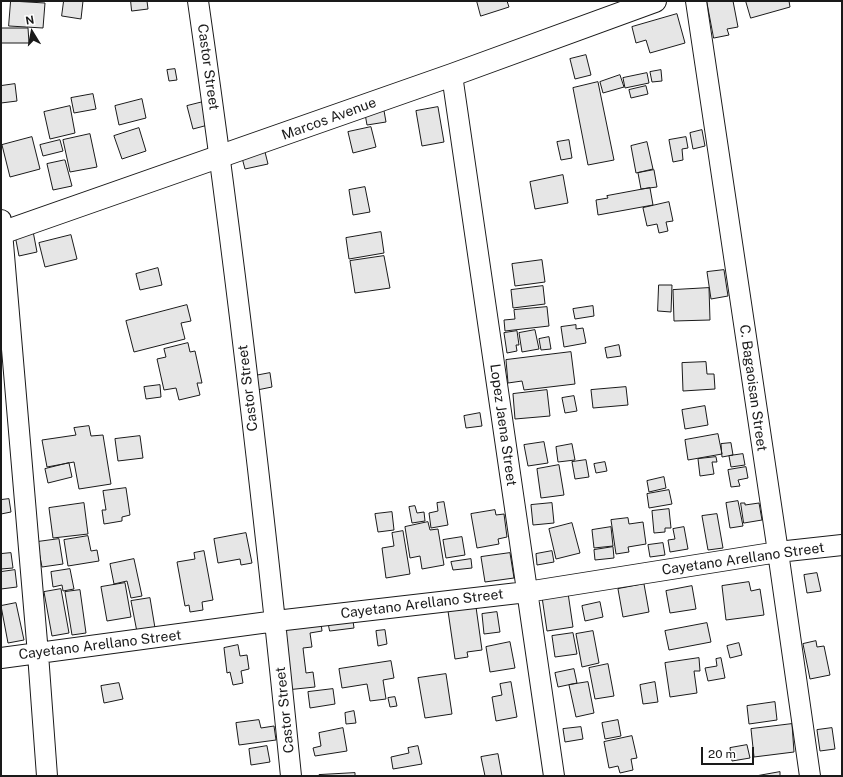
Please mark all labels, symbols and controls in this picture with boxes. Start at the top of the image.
north arrow [12,12,52,52]
text: N [25,14,35,27]
street label: Castor Street [194,23,222,111]
street label: Marcos Avenue [279,94,379,144]
street label: C. Bagaoisan Street [736,323,770,453]
street label: Castor Street [234,344,262,432]
street label: Lopez Jaena Street [486,363,520,487]
street label: Cayetano Arellano Street [661,539,825,579]
street label: Cayetano Arellano Street [340,586,504,622]
street label: Cayetano Arellano Street [18,627,182,663]
street label: Castor Street [272,666,298,754]
scale bar [703,739,756,765]
text: 20 m [708,747,736,761]

